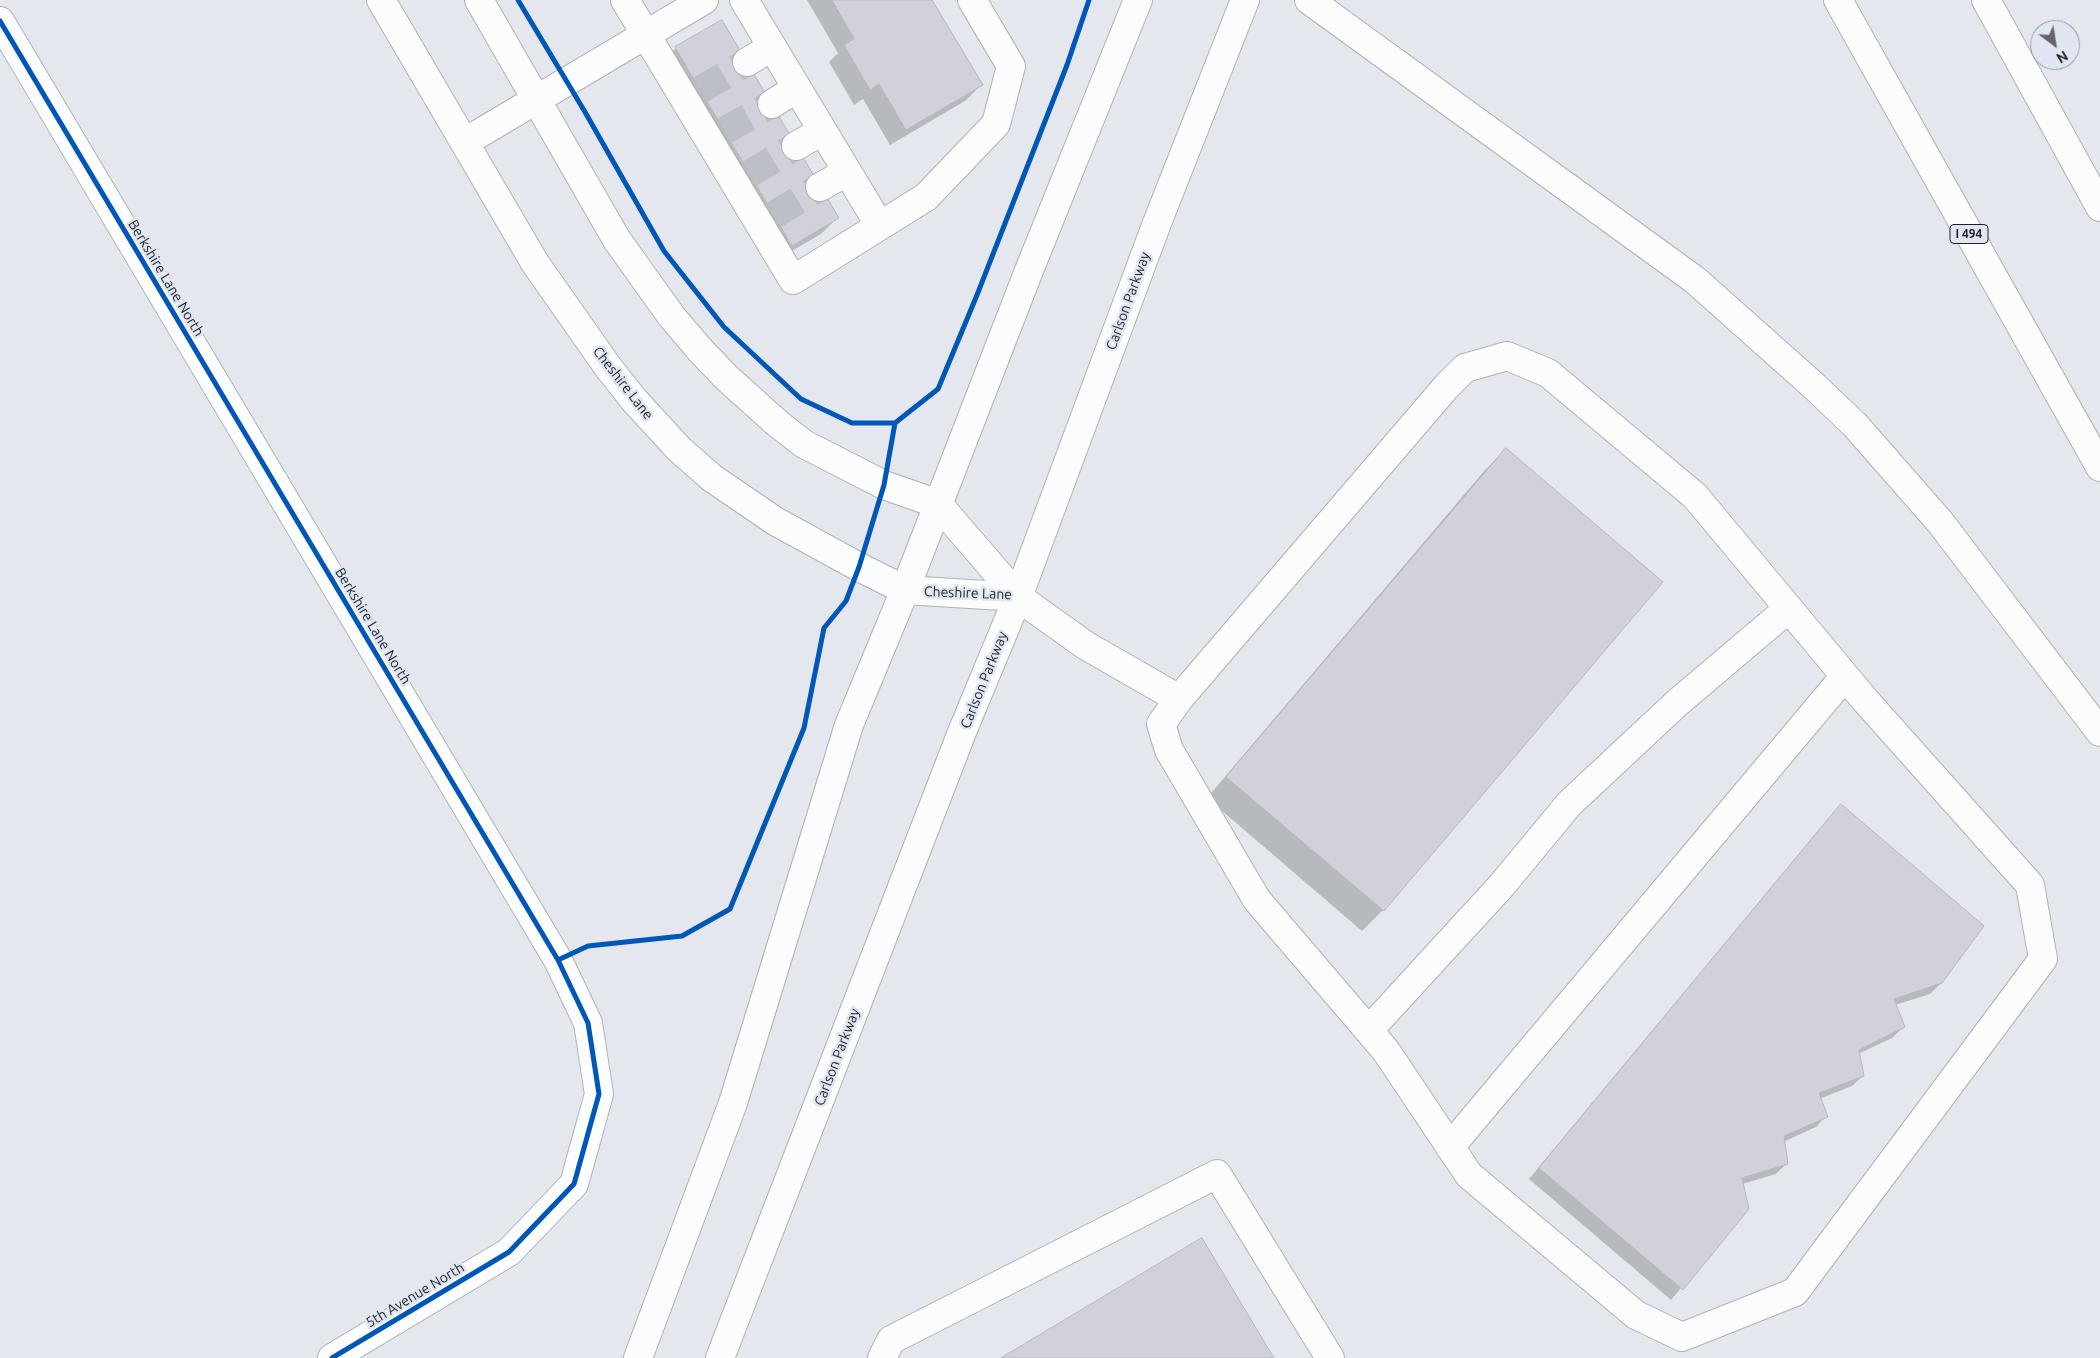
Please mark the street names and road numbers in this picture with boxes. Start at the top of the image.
street label: Berkshire Lane North [125,217,207,339]
road number: I 494 [1950,224,1988,243]
street label: Carlson Parkway [1103,250,1153,352]
street label: Cheshire Lane [589,343,657,423]
street label: Berkshire Lane North [332,565,414,687]
street label: Cheshire Lane [924,583,1012,603]
street label: Carlson Parkway [957,629,1011,731]
street label: Carlson Parkway [811,1006,863,1108]
street label: 5th Avenue North [363,1259,467,1331]

